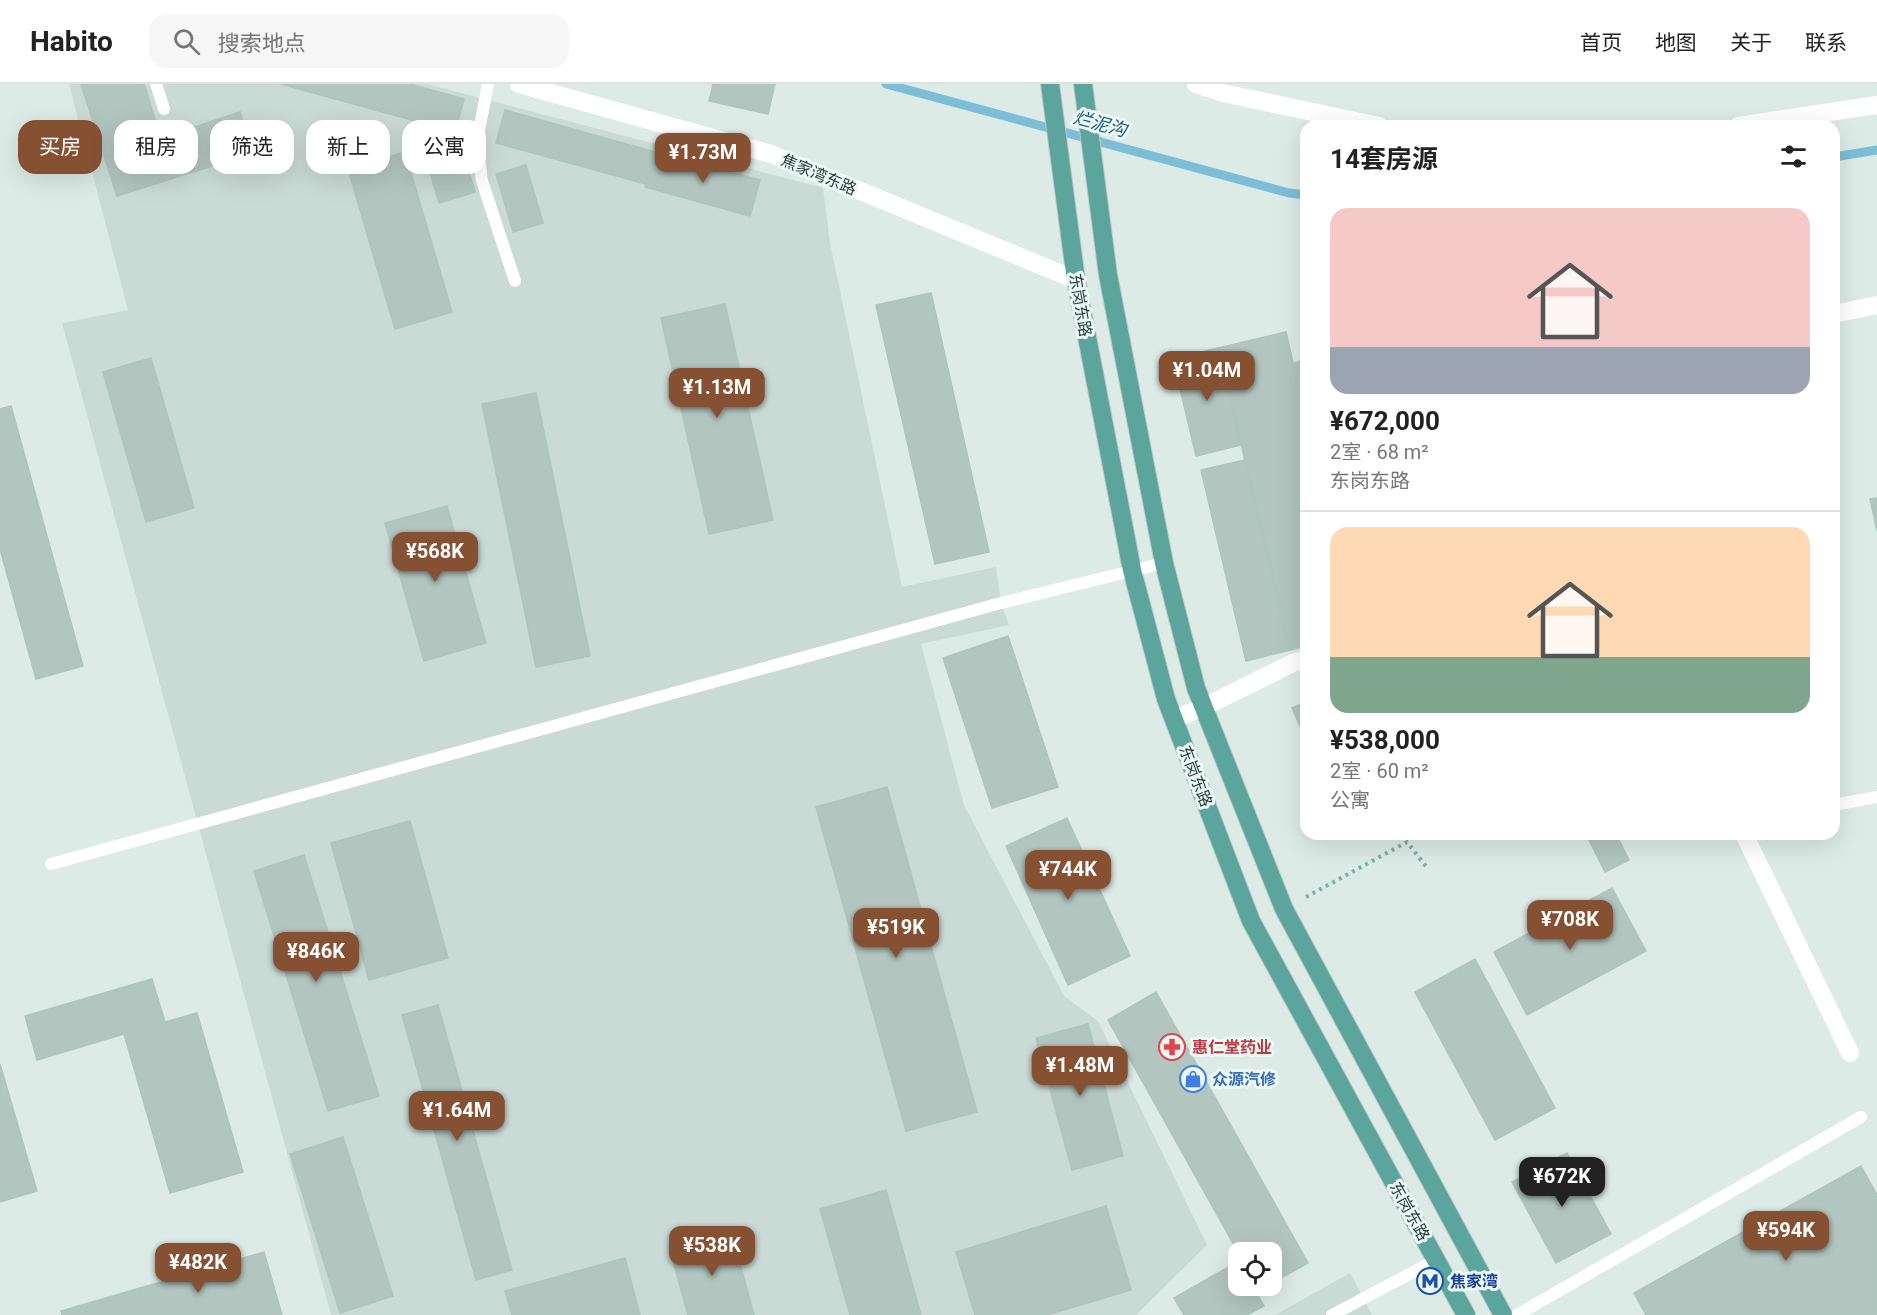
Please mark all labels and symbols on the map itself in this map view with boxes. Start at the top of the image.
water label: 烂泥沟 [1071,106,1131,141]
pin: ¥1.73M [654,133,752,184]
street label: 焦家湾东路 [778,150,859,199]
street label: 东岗东路 [1066,272,1095,338]
pin: ¥1.04M [1158,351,1256,402]
pin: ¥1.13M [668,368,766,419]
pin: ¥568K [393,532,477,583]
street label: 东岗东路 [1175,743,1216,809]
pin: ¥744K [1026,850,1110,901]
pin: ¥708K [1528,900,1612,951]
pin: ¥519K [854,908,938,959]
pin: ¥846K [274,932,358,983]
pharmacy icon: 惠仁堂药业 [1157,1032,1187,1062]
place label: 惠仁堂药业 [1192,1038,1272,1057]
pin: ¥1.48M [1031,1046,1129,1097]
shop icon: 众源汽修 [1178,1064,1208,1094]
place label: 众源汽修 [1212,1070,1276,1089]
pin: ¥1.64M [408,1091,506,1142]
pin: ¥672K [1520,1157,1604,1208]
street label: 东岗东路 [1386,1179,1433,1244]
pin: ¥594K [1744,1211,1828,1262]
pin: ¥538K [670,1226,754,1277]
pin: ¥482K [156,1243,240,1294]
metro station icon: 焦家湾 [1415,1266,1445,1296]
place label: 焦家湾 [1450,1272,1498,1291]

